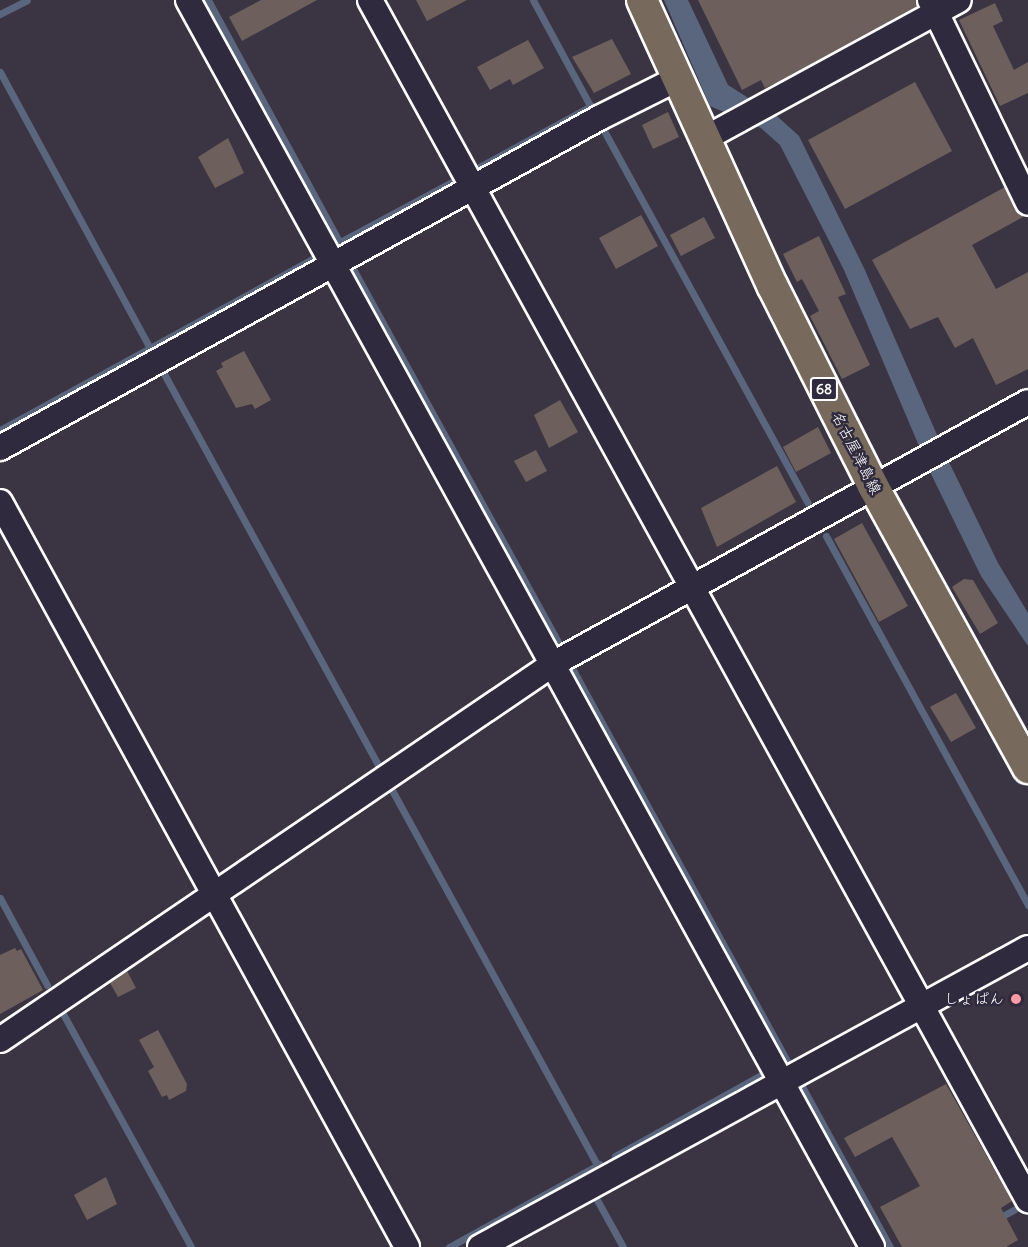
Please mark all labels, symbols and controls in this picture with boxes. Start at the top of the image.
road number: 68 [809,378,839,400]
street label: 名古屋津島線 [829,409,885,497]
place label: しょぱん [944,990,1004,1008]
marker: しょぱん [1009,992,1023,1006]

